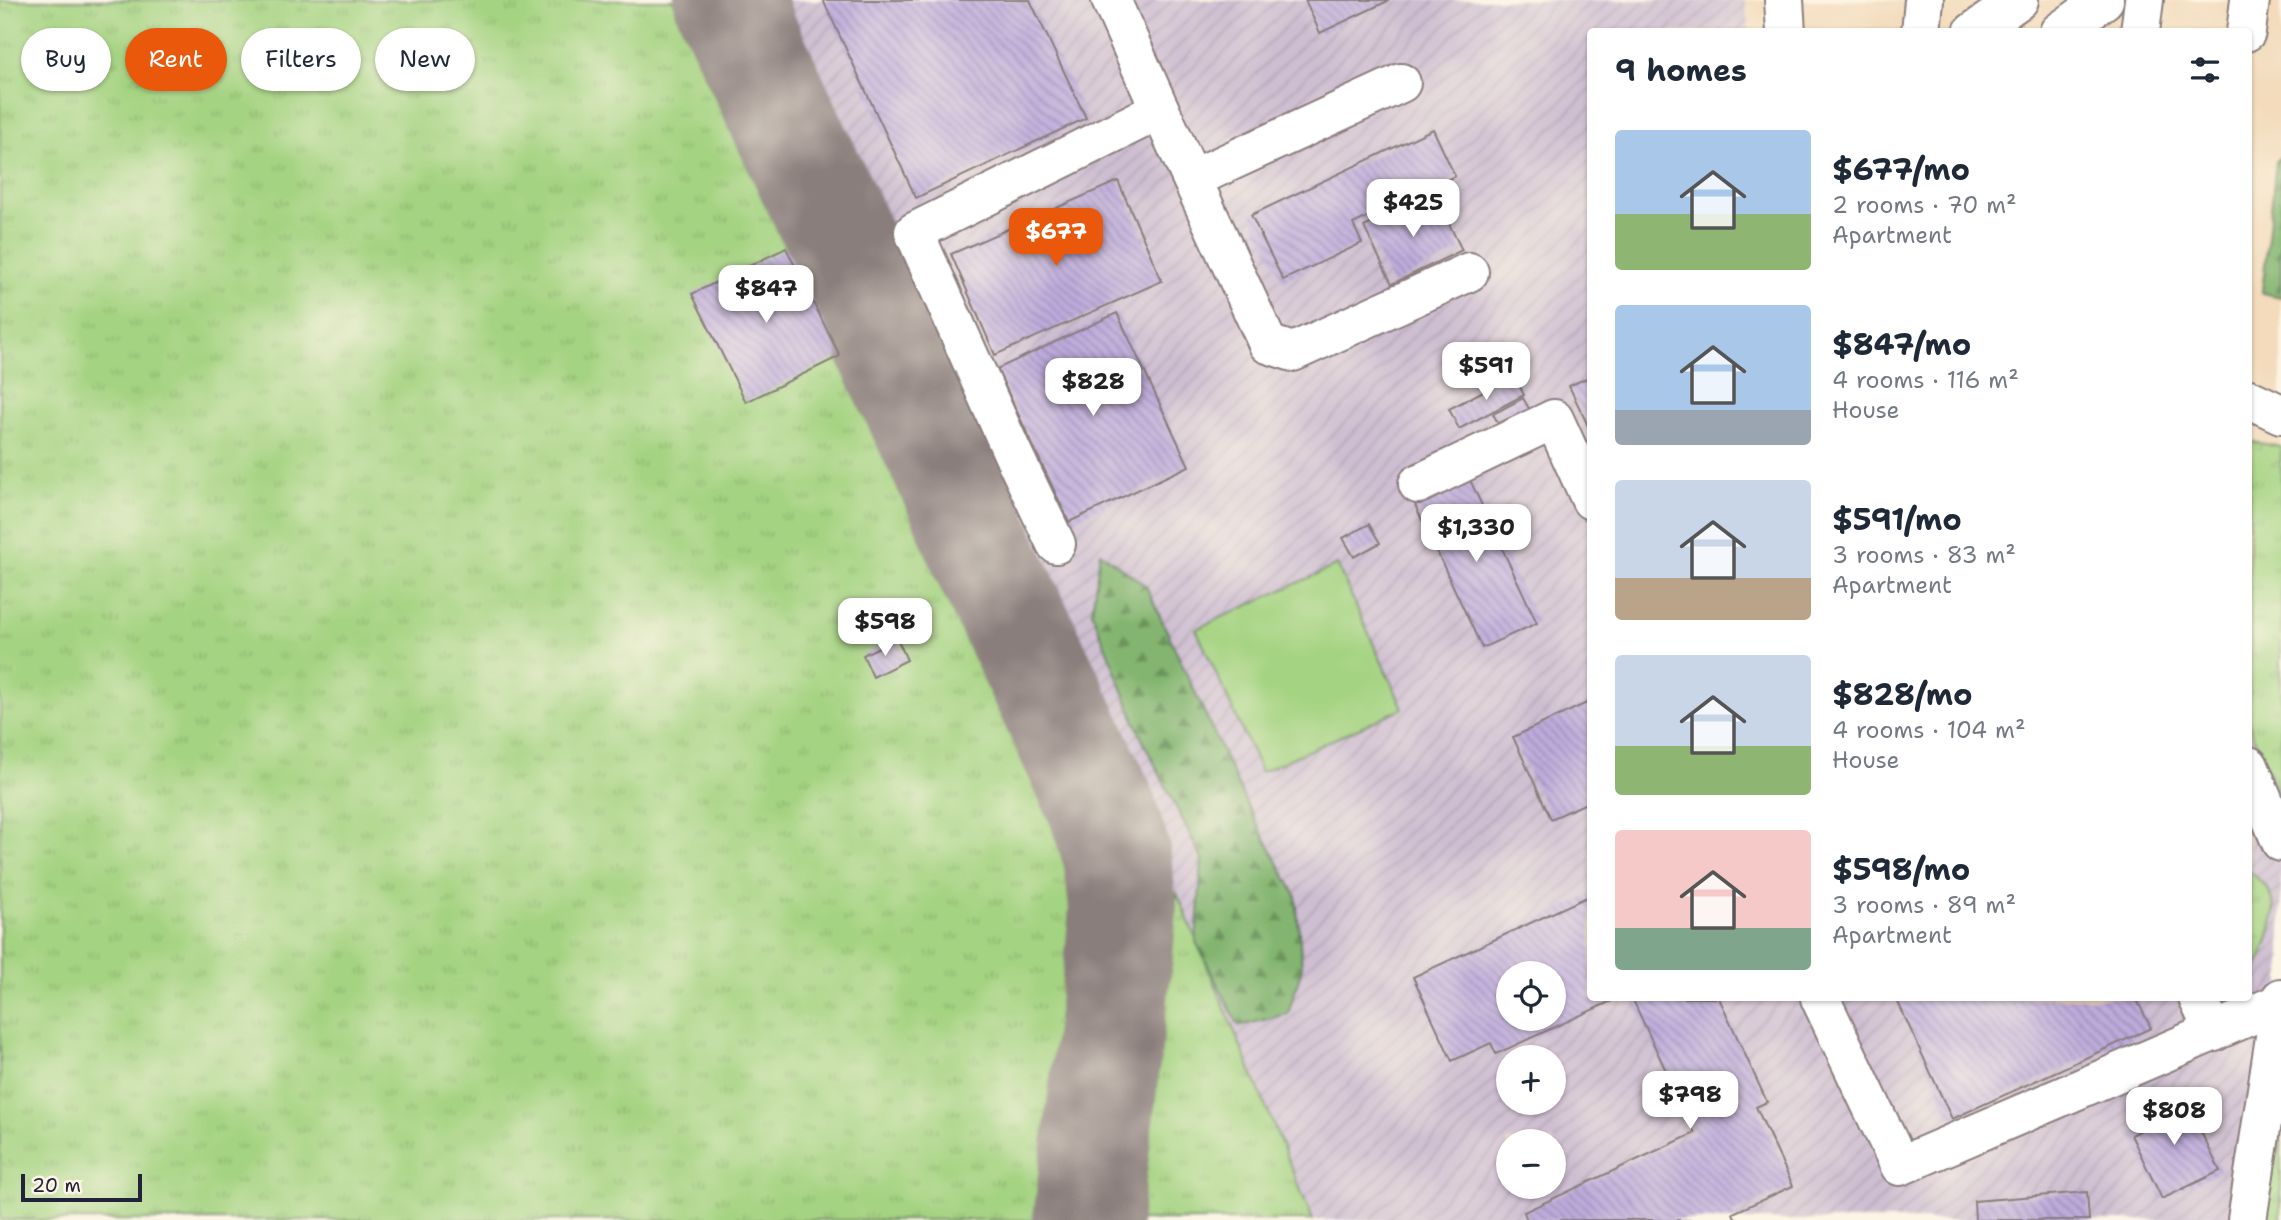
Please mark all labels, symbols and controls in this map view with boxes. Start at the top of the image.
chip: Buy [21,28,111,91]
chip: Rent [125,28,227,91]
chip: Filters [241,28,361,91]
chip: New [375,28,475,91]
text: 9 homes [1615,50,1747,91]
icon: filters [2186,51,2224,89]
text: $677/mo [1832,149,1970,190]
icon: home [1671,158,1755,242]
pin: $425 [1372,180,1454,239]
text: $425 [1383,187,1443,217]
text: 2 rooms · 70 m² [1832,190,2017,220]
pin: $677 [1015,208,1097,268]
text: $677 [1025,216,1087,246]
text: Apartment [1832,220,1952,250]
pin: $847 [725,266,807,325]
text: $847 [734,273,798,303]
text: $847/mo [1832,324,1971,365]
icon: home [1671,333,1755,417]
pin: $591 [1445,342,1527,402]
text: $591 [1458,350,1514,380]
pin: $828 [1052,358,1134,418]
text: 4 rooms · 116 m² [1832,365,2019,395]
text: $828 [1061,366,1125,396]
text: House [1832,395,1900,425]
text: $591/mo [1832,499,1962,540]
pin: $1,330 [1419,504,1533,564]
icon: home [1671,508,1755,592]
text: $1,330 [1437,512,1515,542]
text: 3 rooms · 83 m² [1832,540,2016,570]
text: Apartment [1832,570,1952,600]
pin: $598 [844,598,926,658]
text: $598 [854,606,916,636]
text: $828/mo [1832,674,1973,715]
icon: home [1671,683,1755,767]
text: 4 rooms · 104 m² [1832,715,2025,745]
text: House [1832,745,1900,775]
text: $598/mo [1832,849,1970,890]
icon: home [1671,858,1755,942]
text: 3 rooms · 89 m² [1832,890,2016,920]
text: Apartment [1832,920,1952,950]
map controls [1496,961,1566,1199]
button: locate [1496,961,1566,1031]
button: + [1496,1045,1566,1115]
pin: $798 [1649,1072,1731,1131]
text: $798 [1658,1079,1722,1109]
pin: $808 [2133,1088,2215,1147]
text: $808 [2142,1095,2206,1125]
button: − [1496,1129,1566,1199]
scale bar [21,1171,142,1203]
text: 20 m [32,1173,81,1198]

